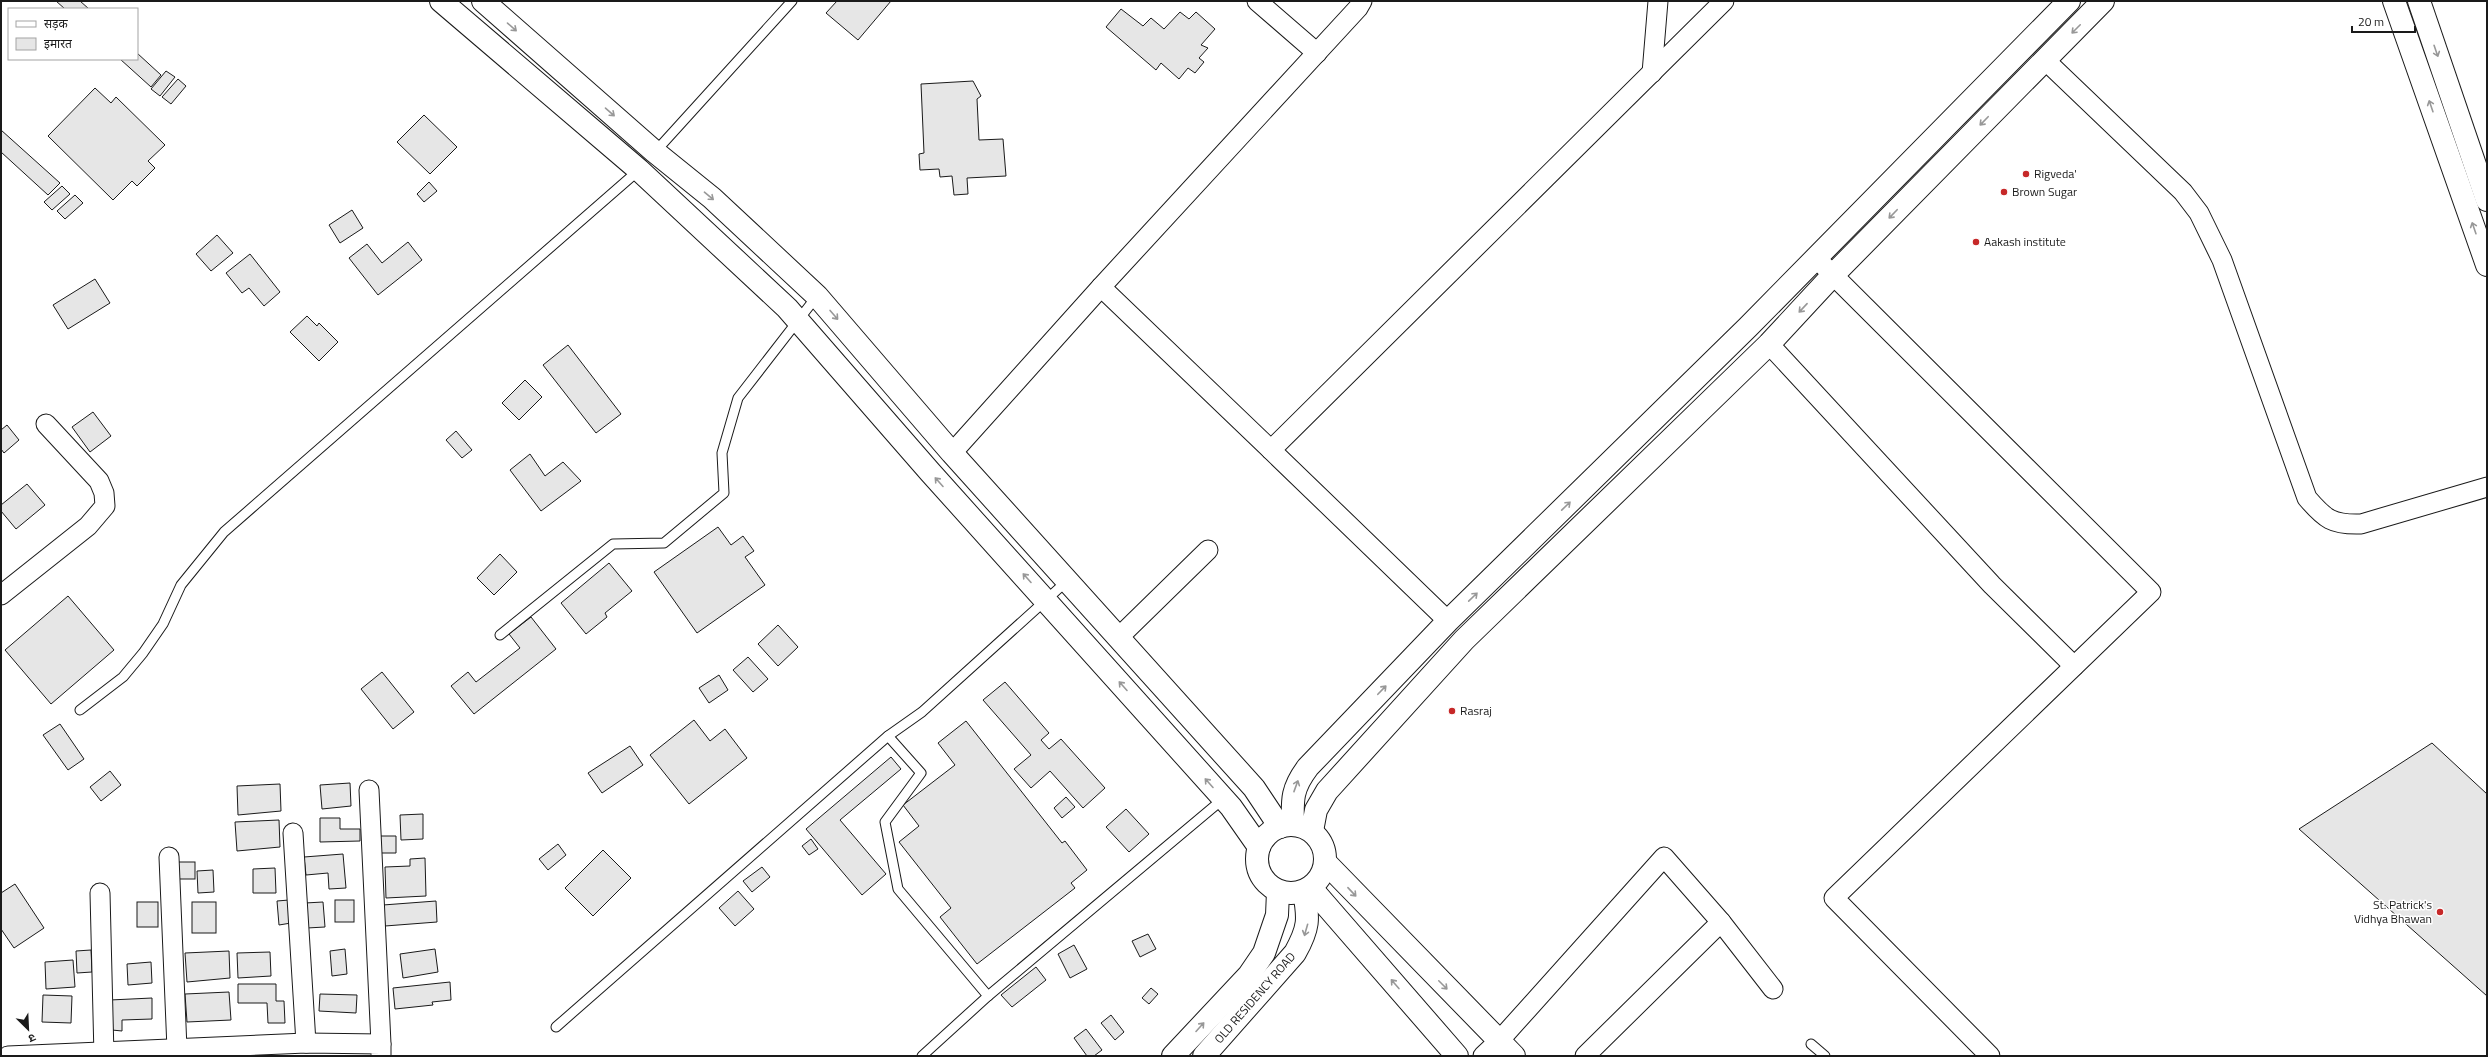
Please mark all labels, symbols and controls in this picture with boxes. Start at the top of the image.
legend [8,8,138,60]
scale bar [2352,8,2415,34]
text: 20 m [2358,12,2384,31]
text: सड़क [44,14,69,33]
one-way arrow [507,22,517,31]
one-way arrow [2071,24,2081,34]
text: इमारत [44,34,73,53]
one-way arrow [2433,45,2441,57]
one-way arrow [2426,100,2434,112]
one-way arrow [604,108,615,117]
one-way arrow [1980,116,1989,126]
place label: Rigveda' [2034,164,2077,183]
marker: Rigveda' [2021,169,2031,179]
place label: Brown Sugar [2012,182,2077,201]
marker: Brown Sugar [1999,187,2009,197]
one-way arrow [704,191,714,200]
one-way arrow [1888,209,1898,219]
one-way arrow [2470,222,2477,235]
place label: Aakash institute [1984,232,2066,251]
marker: Aakash institute [1971,237,1981,247]
one-way arrow [1799,302,1808,312]
one-way arrow [829,309,838,320]
one-way arrow [934,477,944,487]
one-way arrow [1561,501,1571,511]
one-way arrow [1022,573,1031,584]
one-way arrow [1468,592,1478,602]
one-way arrow [1119,681,1128,691]
one-way arrow [1377,685,1387,695]
place label: Rasraj [1460,701,1492,720]
marker: Rasraj [1447,706,1457,716]
one-way arrow [1205,778,1214,788]
one-way arrow [1292,781,1300,793]
one-way arrow [1348,887,1357,897]
place label: St. Patrick's Vidhya Bhawan [2354,895,2432,928]
marker: St. Patrick's Vidhya Bhawan [2435,907,2445,917]
one-way arrow [1302,923,1309,936]
street label: OLD RESIDENCY ROAD [1210,948,1300,1048]
one-way arrow [1391,980,1400,990]
one-way arrow [1438,980,1448,990]
north arrow [8,1009,48,1049]
one-way arrow [1195,1022,1204,1032]
text: उ [25,1030,38,1047]

